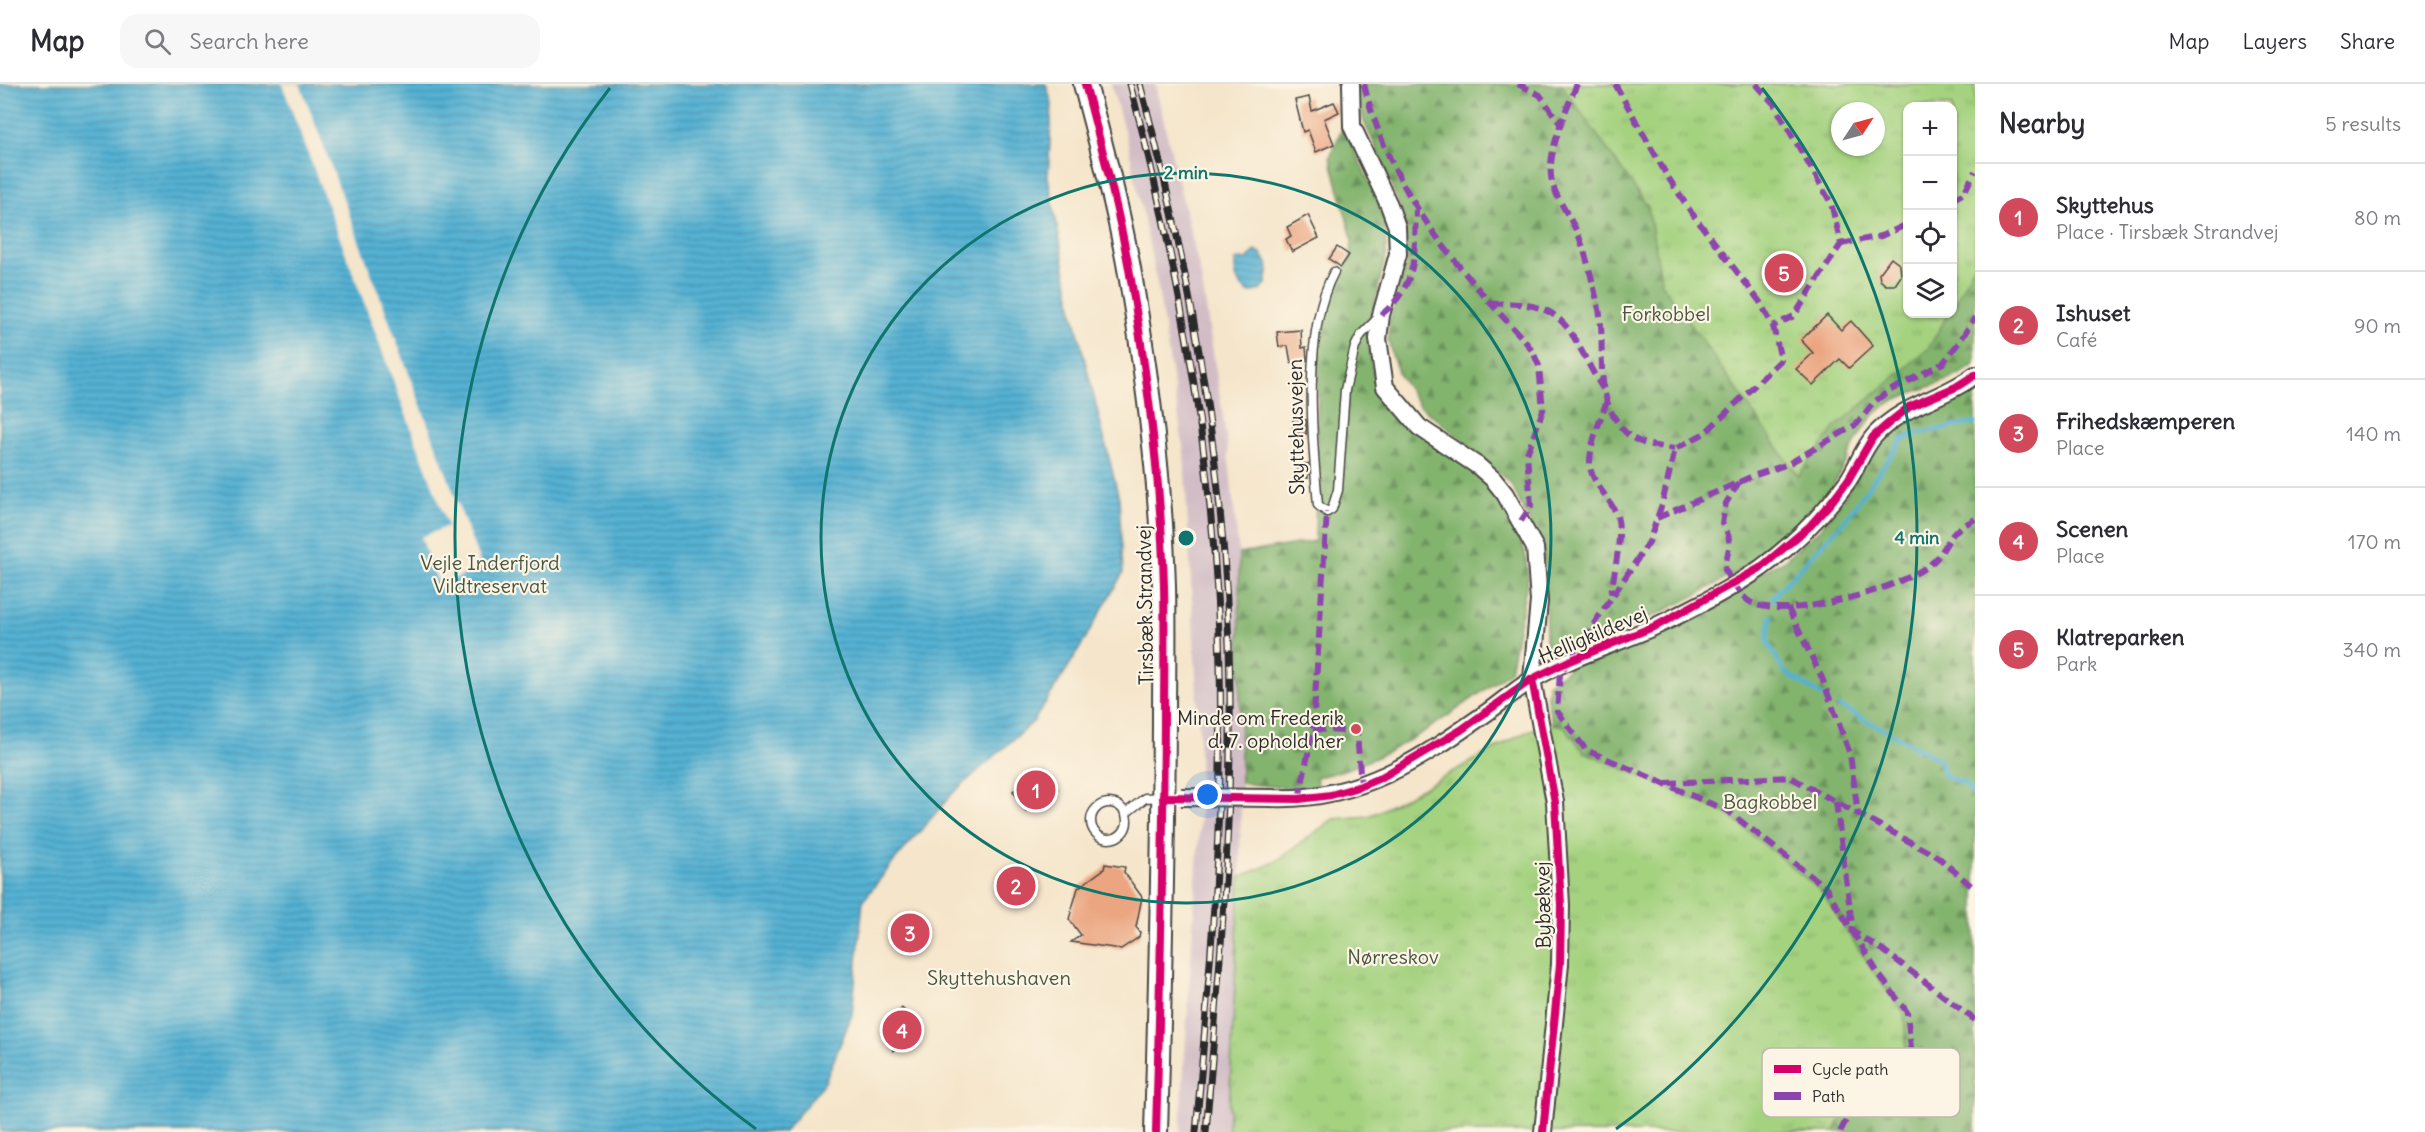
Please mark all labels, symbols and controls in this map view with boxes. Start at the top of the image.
search box [120,14,540,68]
text: Map [30,23,84,59]
icon: search [141,25,174,58]
text: Search here [189,27,309,55]
text: Map [2169,28,2209,55]
text: Layers [2242,28,2307,55]
text: Share [2340,28,2395,55]
north arrow [1831,102,1885,156]
map controls [1903,102,1957,318]
button: + [1903,102,1957,156]
text: Nearby [1999,107,2085,140]
text: 5 results [2325,111,2401,136]
button: − [1903,156,1957,210]
text: 2 min [1164,161,1209,184]
text: Skyttehus [2056,191,2154,219]
text: 1 [2015,205,2022,230]
text: 80 m [2354,205,2401,230]
button: locate [1903,210,1957,264]
text: Place · Tirsbæk Strandvej [2056,219,2278,244]
pin: 5 [1764,250,1804,296]
button: layers [1903,264,1957,318]
text: Ishuset [2056,299,2130,327]
park label: Forkobbel [1622,301,1710,326]
text: 2 [2013,313,2024,338]
text: 90 m [2354,313,2401,338]
text: Café [2056,327,2097,352]
street label: Skyttehusvejen [1282,359,1309,495]
text: Frihedskæmperen [2056,407,2235,435]
text: 3 [2013,421,2024,446]
text: 140 m [2346,421,2401,446]
text: Place [2056,435,2104,460]
text: Scenen [2056,515,2128,543]
street label: Tirsbæk Strandvej [1131,525,1158,685]
text: 4 min [1895,526,1940,549]
centre of rings [1176,528,1196,548]
text: 4 [2013,529,2024,554]
text: 170 m [2348,529,2401,554]
text: Place [2056,543,2104,568]
park label: Vejle Inderfjord Vildtreservat [420,550,560,598]
street label: Helligkildevej [1534,600,1651,669]
text: Klatreparken [2056,623,2184,651]
text: 5 [2013,637,2024,662]
text: 340 m [2343,637,2401,662]
text: Park [2056,651,2097,676]
place label: Minde om Frederik d. 7. ophold her [1177,705,1344,753]
marker: Minde om Frederik d. 7. ophold her [1349,722,1363,736]
pin: 1 [1016,768,1056,812]
your location [1193,780,1222,809]
park label: Bagkobbel [1723,789,1817,814]
street label: Bybækvej [1529,861,1556,949]
pin: 2 [996,864,1036,908]
pin: 3 [890,910,930,956]
park label: Nørreskov [1347,944,1439,969]
park label: Skyttehushaven [927,965,1071,990]
pin: 4 [882,1008,922,1052]
legend [1762,1048,1960,1117]
text: Cycle path [1812,1059,1888,1079]
text: Path [1812,1086,1845,1106]

